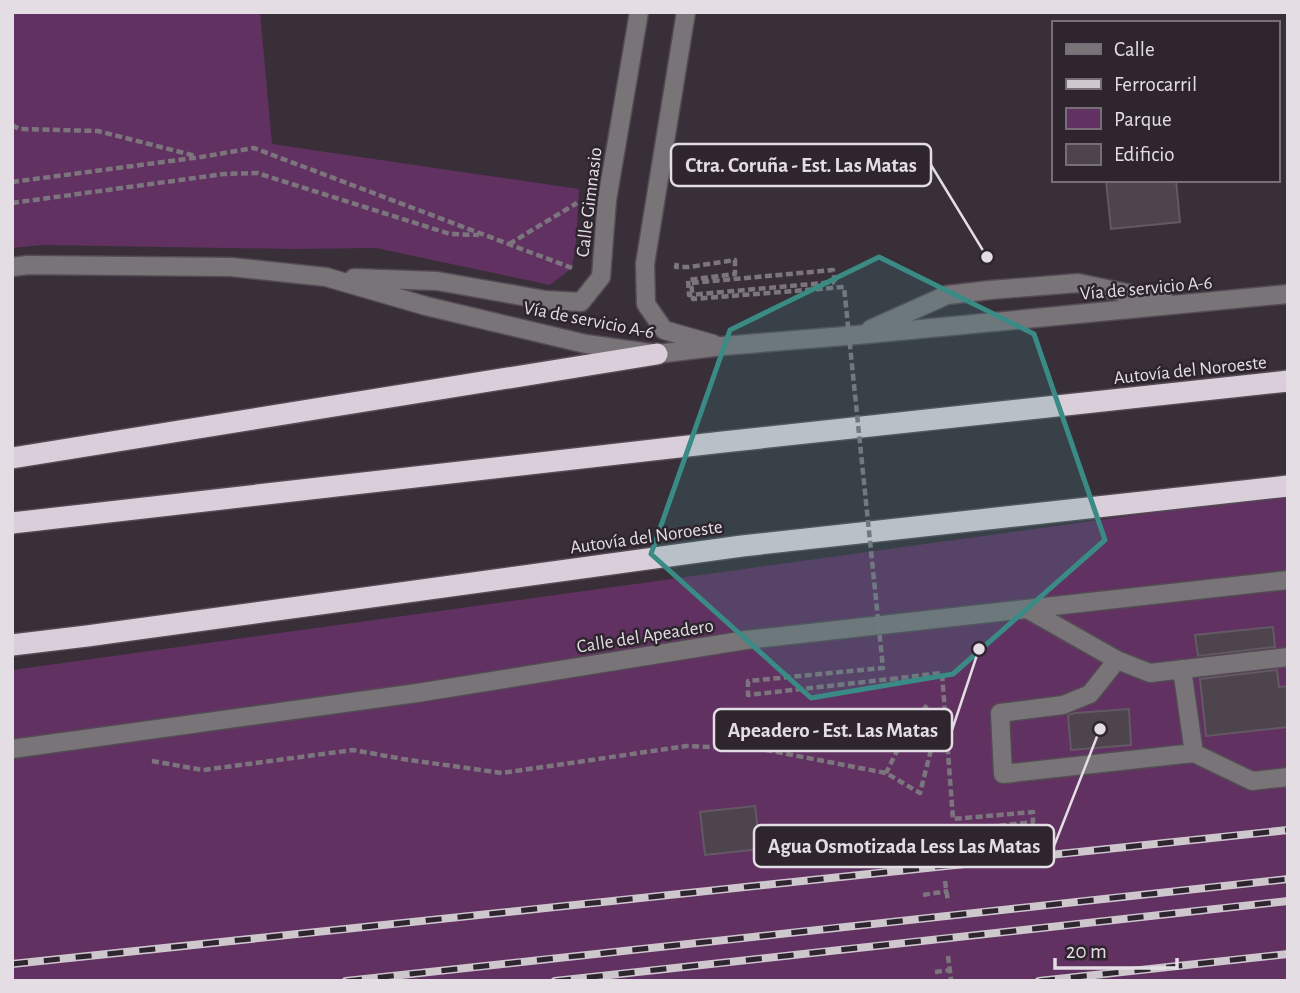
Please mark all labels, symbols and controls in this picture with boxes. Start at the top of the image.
legend [1052,21,1279,182]
text: Calle [1114,39,1155,60]
text: Ferrocarril [1114,74,1197,95]
text: Parque [1114,109,1172,130]
callout: Ctra. Coruña - Est. Las Matas [671,144,931,186]
text: Edificio [1114,144,1175,165]
street label: Calle Gimnasio [573,146,606,258]
text: Ctra. Coruña - Est. Las Matas [685,155,917,176]
street label: Vía de servicio A-6 [1079,273,1213,304]
street label: Vía de servicio A-6 [522,298,656,342]
street label: Autovía del Noroeste [1113,353,1268,388]
street label: Autovía del Noroeste [569,517,724,558]
street label: Calle del Apeadero [575,616,715,657]
callout: Apeadero - Est. Las Matas [714,709,952,751]
text: Apeadero - Est. Las Matas [728,720,938,741]
callout: Agua Osmotizada Less Las Matas [754,825,1054,867]
text: Agua Osmotizada Less Las Matas [768,836,1040,857]
scale bar [1055,926,1178,970]
text: 20 m [1066,941,1107,962]

